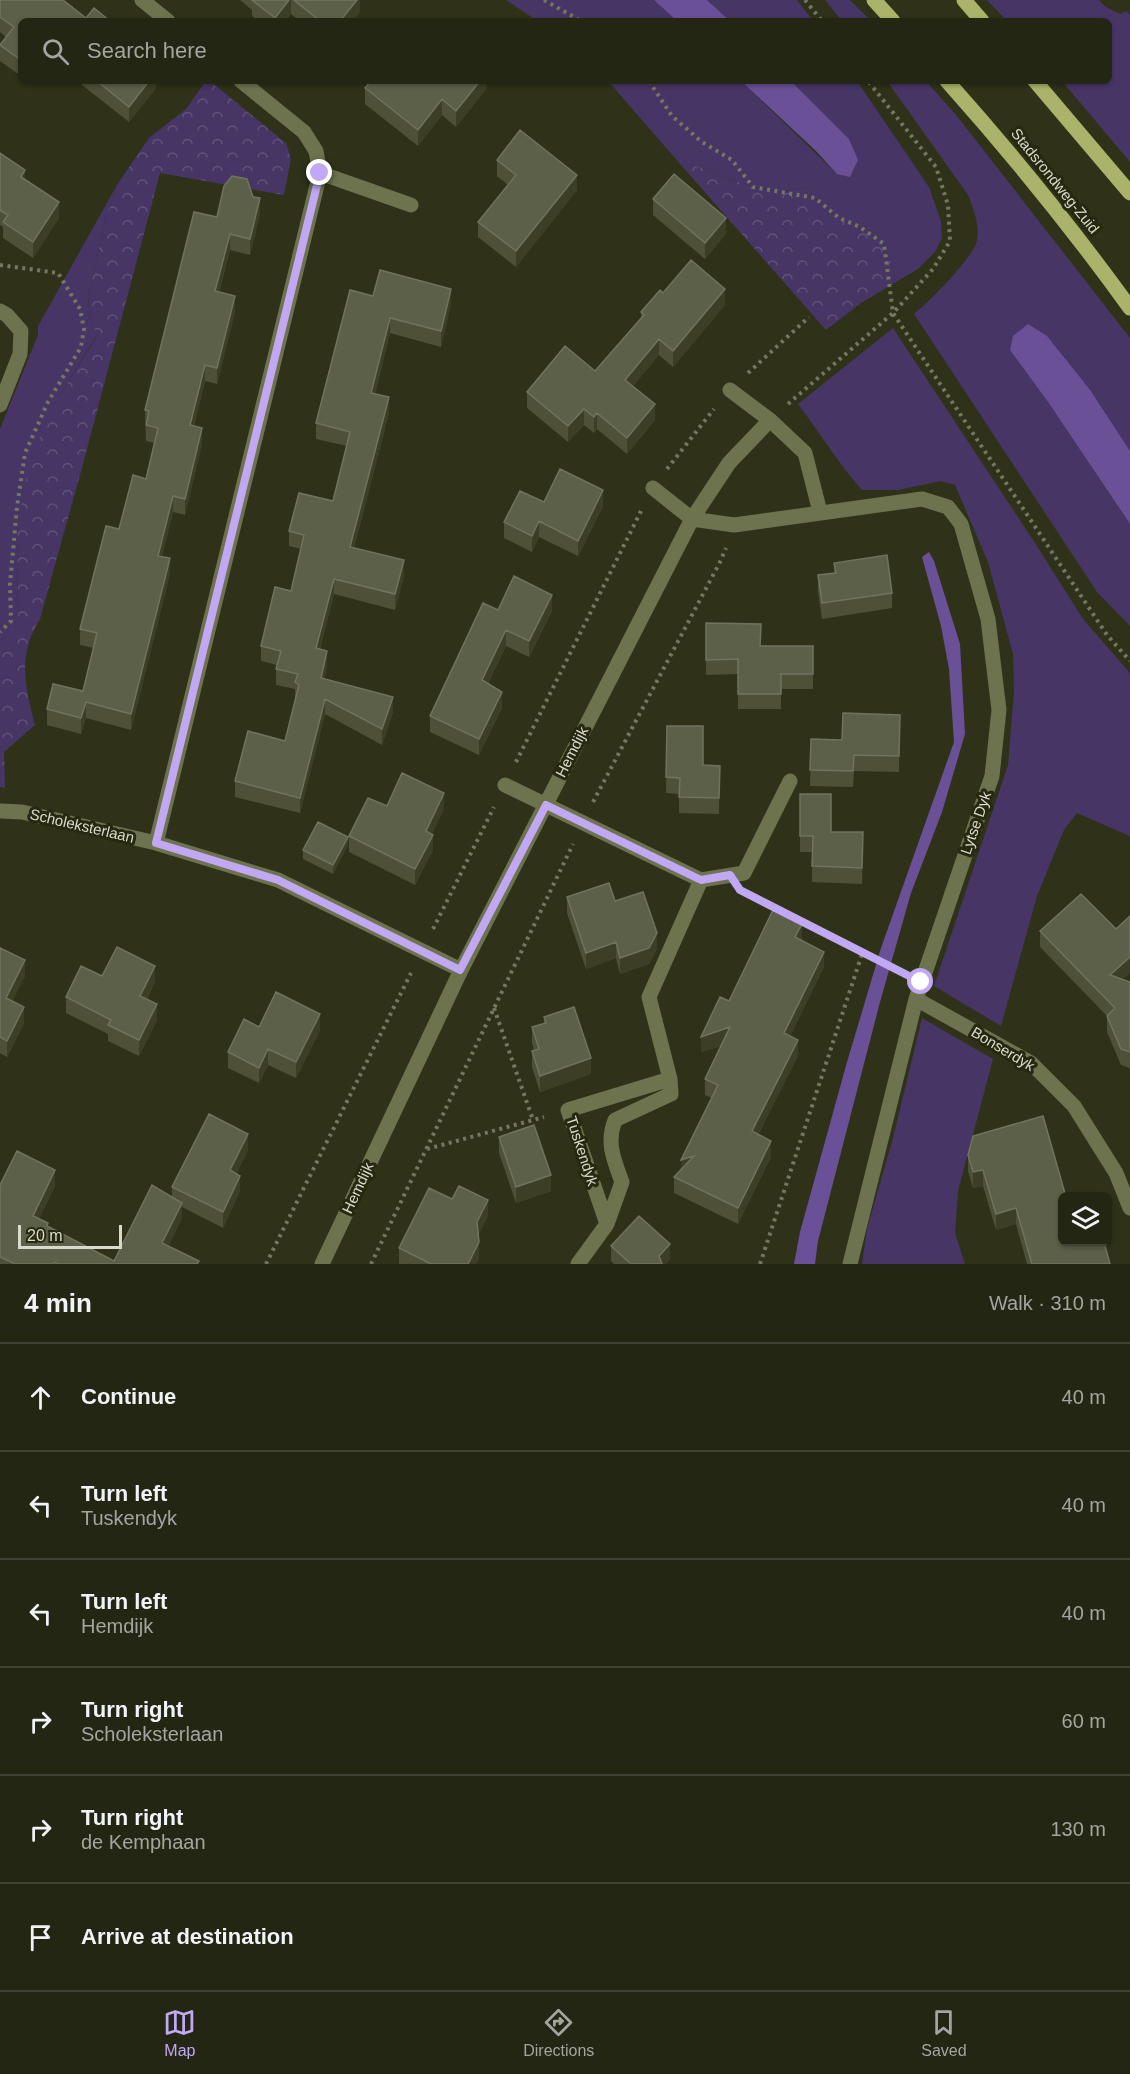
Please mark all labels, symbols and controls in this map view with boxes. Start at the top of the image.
search box [18,18,1112,84]
icon: search [39,35,72,68]
text: Search here [87,38,207,63]
street label: Stadsrondweg-Zuid [1008,125,1103,237]
route end [306,159,332,185]
street label: Hemdijk [552,723,592,780]
street label: Lytse Dyk [957,789,994,856]
street label: Scholeksterlaan [28,805,136,846]
route start [907,968,933,994]
street label: Bonserdyk [969,1023,1038,1074]
street label: Tuskendyk [563,1114,602,1188]
street label: Hemdijk [338,1159,377,1216]
map controls [1058,1192,1112,1246]
button: layers [1058,1192,1112,1246]
scale bar [18,1222,122,1250]
text: 20 m [27,1227,63,1244]
text: 4 min [24,1288,92,1318]
text: Walk · 310 m [989,1292,1106,1314]
icon: ahead [24,1381,57,1414]
text: Continue [81,1384,176,1409]
text: 40 m [1062,1386,1106,1408]
text: Turn left [81,1481,167,1506]
icon: left [24,1489,57,1522]
text: 40 m [1062,1494,1106,1516]
text: Tuskendyk [81,1507,177,1529]
text: Turn left [81,1589,167,1614]
icon: left [24,1597,57,1630]
text: 40 m [1062,1602,1106,1624]
text: Hemdijk [81,1615,153,1637]
text: Turn right [81,1697,183,1722]
icon: right [24,1705,57,1738]
text: 60 m [1062,1710,1106,1732]
text: Scholeksterlaan [81,1723,223,1745]
text: Turn right [81,1805,183,1830]
icon: right [24,1813,57,1846]
text: 130 m [1050,1818,1106,1840]
text: de Kemphaan [81,1831,206,1853]
icon: arrive [24,1921,57,1954]
text: Arrive at destination [81,1924,294,1949]
tab: Map [163,2006,196,2060]
tab: Directions [523,2006,594,2060]
tab: Saved [921,2006,967,2060]

